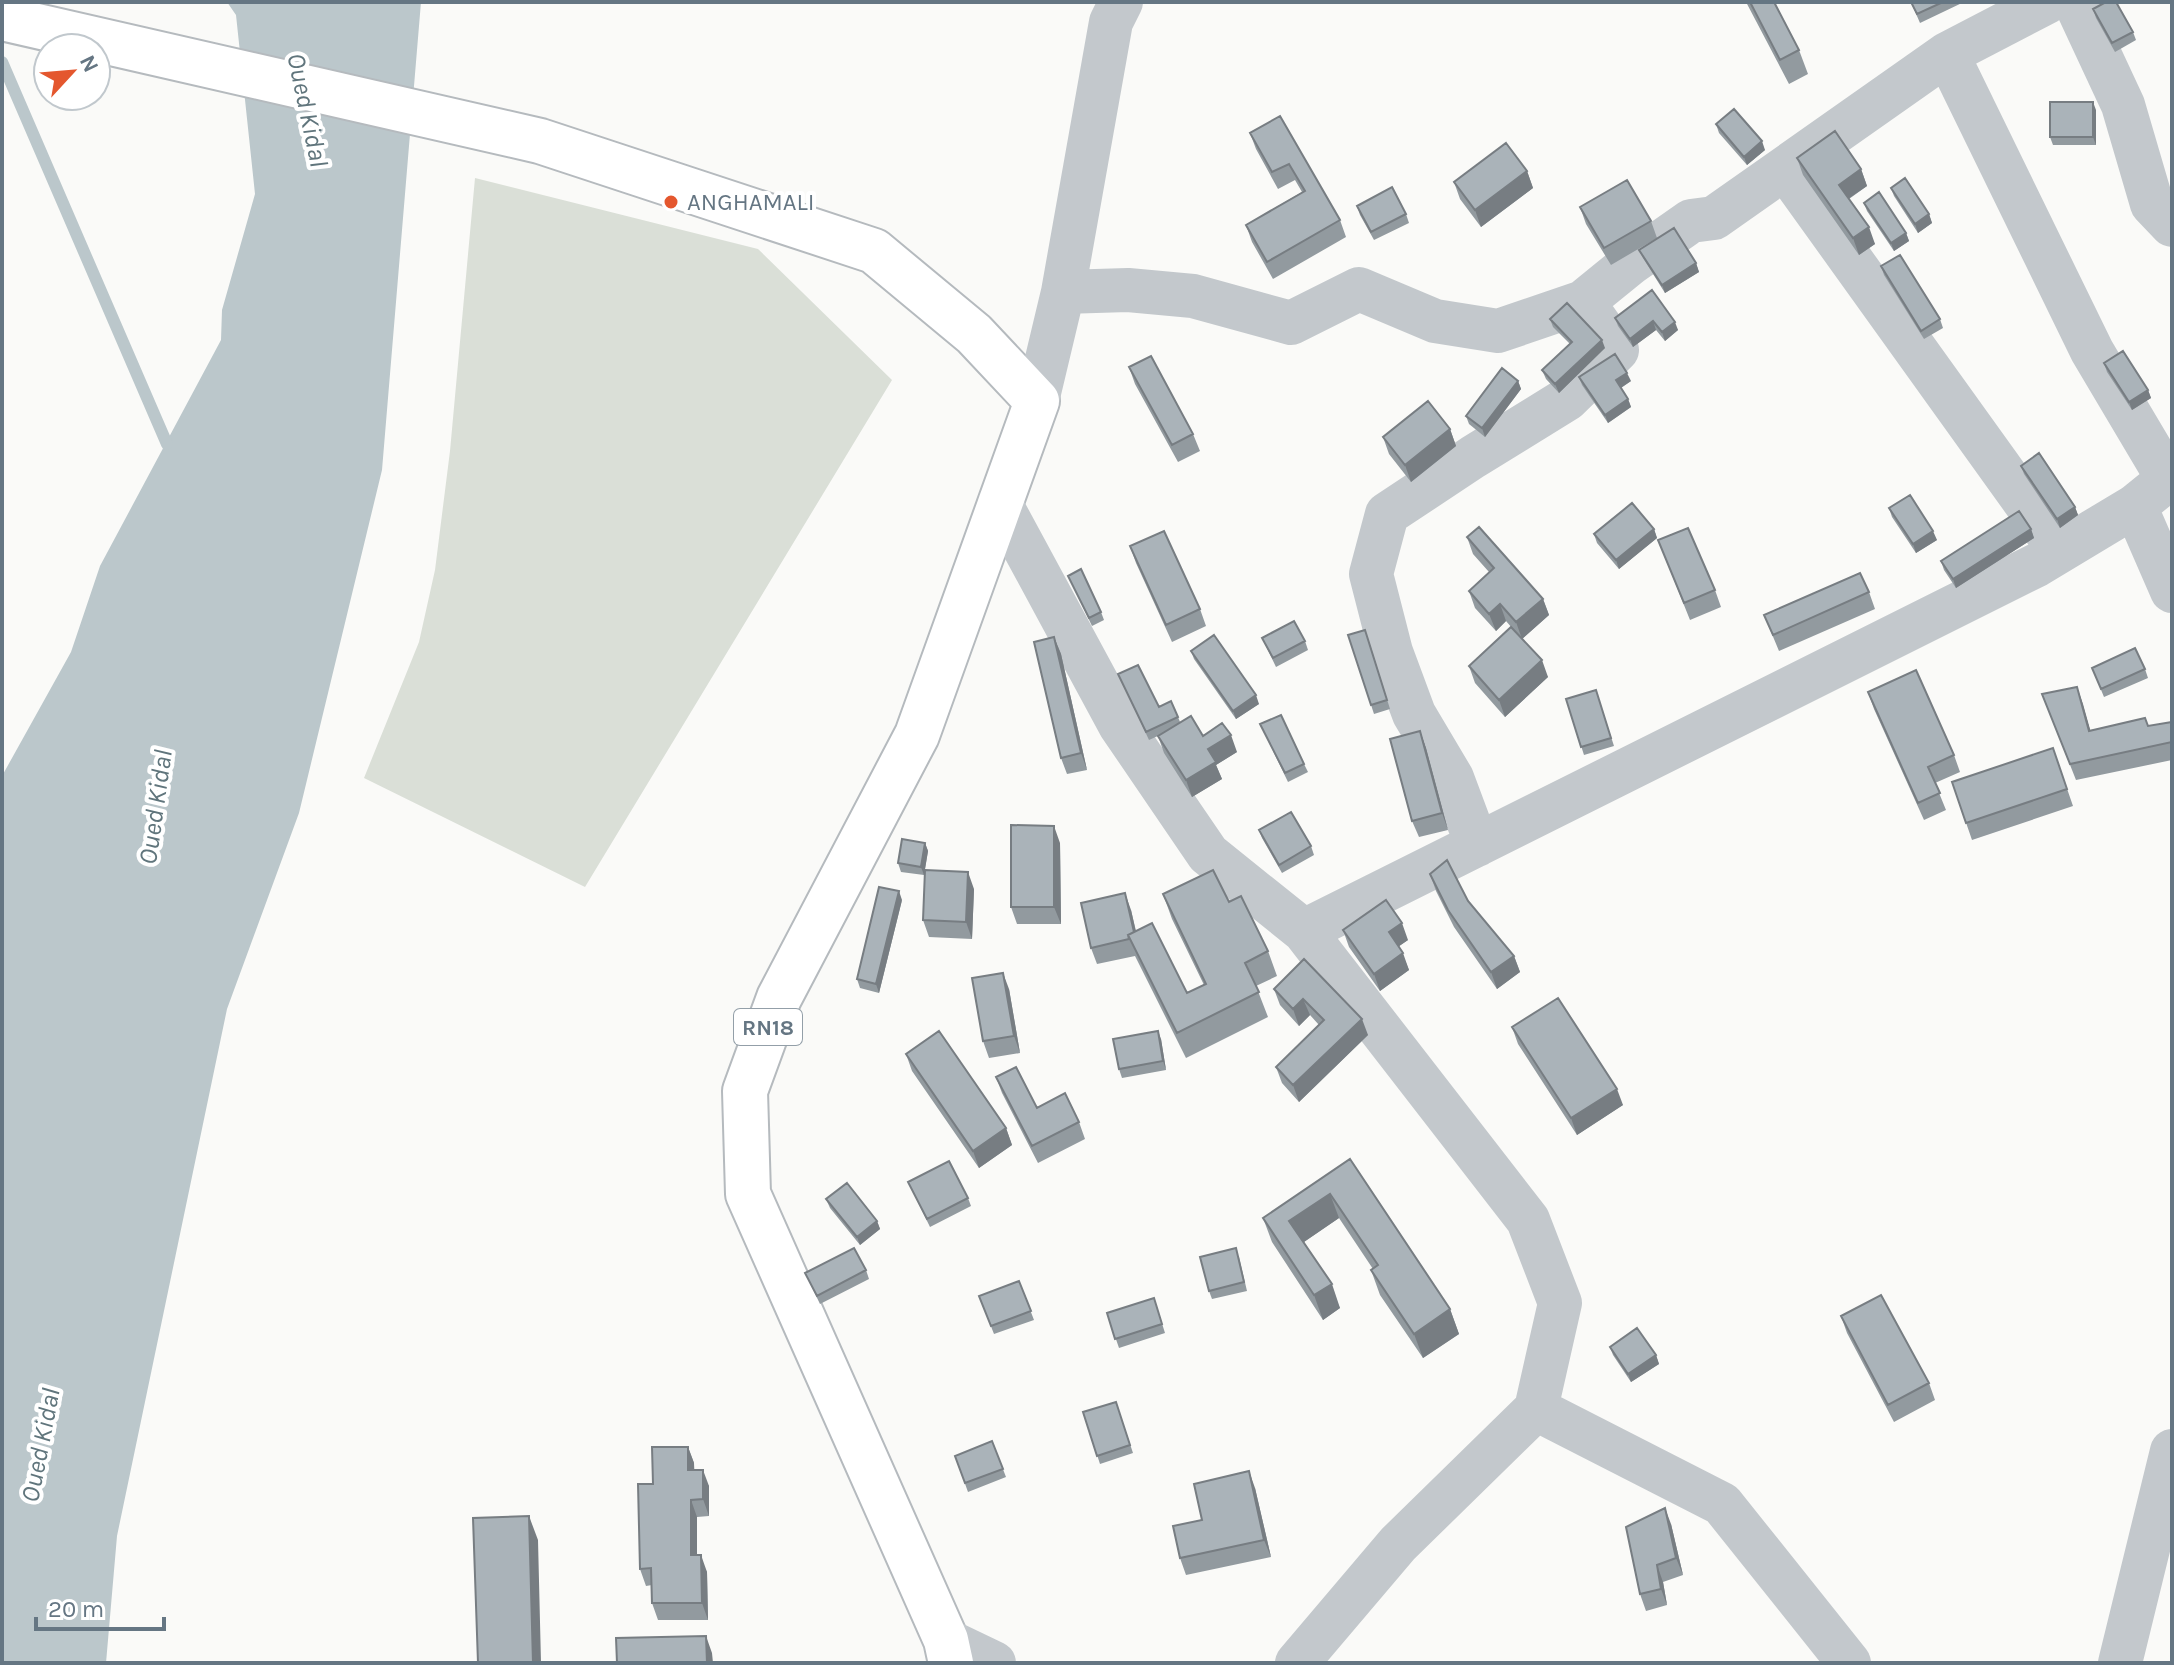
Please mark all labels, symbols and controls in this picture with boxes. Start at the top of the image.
north arrow [32,32,112,112]
water label: Oued Kidal [280,50,335,170]
text: N [74,51,104,76]
place label: ANGHAMALI [687,188,815,216]
marker: ANGHAMALI [662,193,680,211]
water label: Oued Kidal [132,748,179,866]
road number: RN18 [734,1009,802,1045]
water label: Oued Kidal [14,1385,67,1505]
scale bar [36,1581,164,1631]
text: 20 m [48,1595,104,1623]

